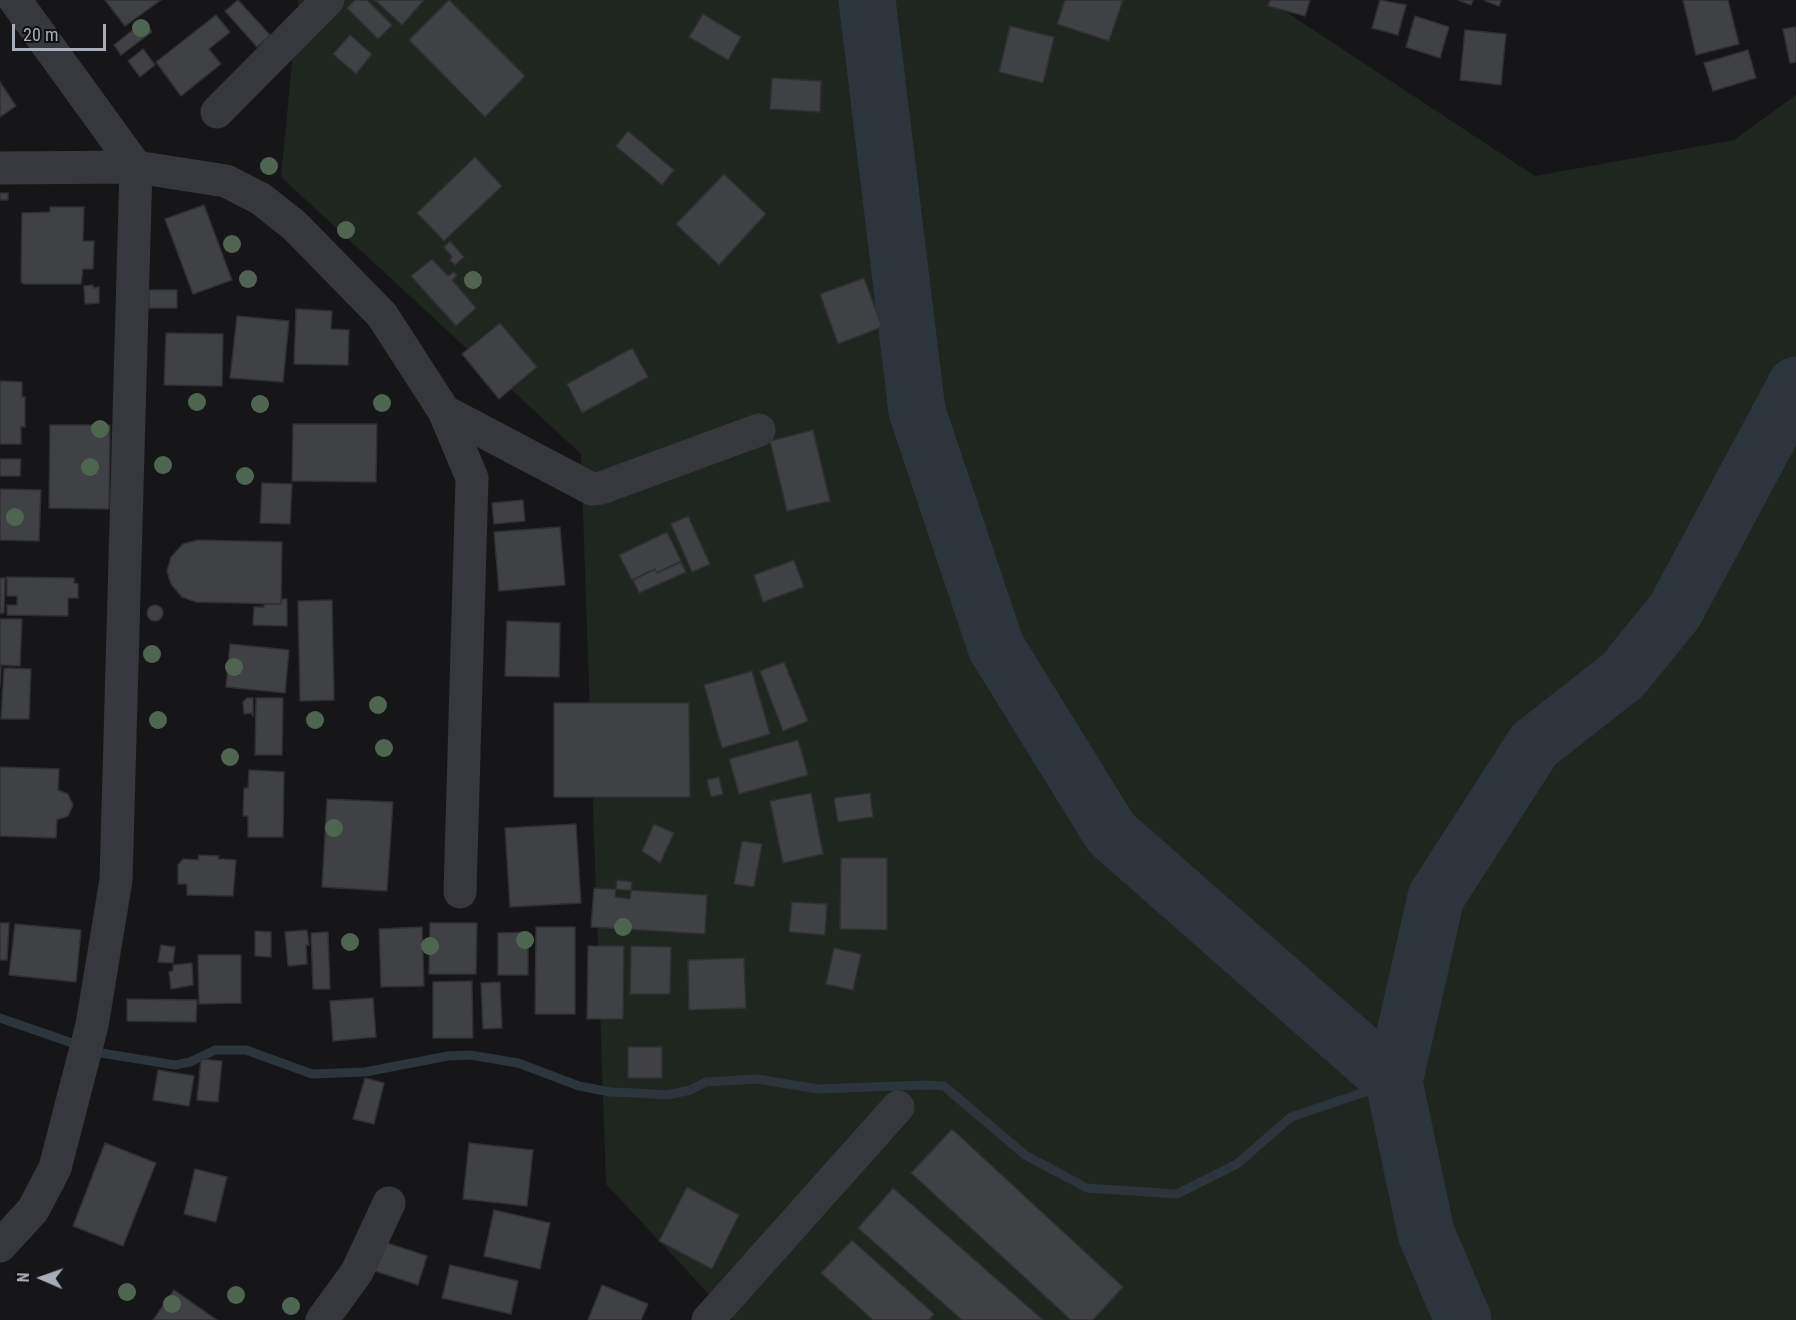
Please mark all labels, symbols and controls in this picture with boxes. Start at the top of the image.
scale bar [15,12,110,50]
text: 20 m [23,24,58,45]
north arrow [12,1248,72,1308]
text: N [14,1272,33,1283]

